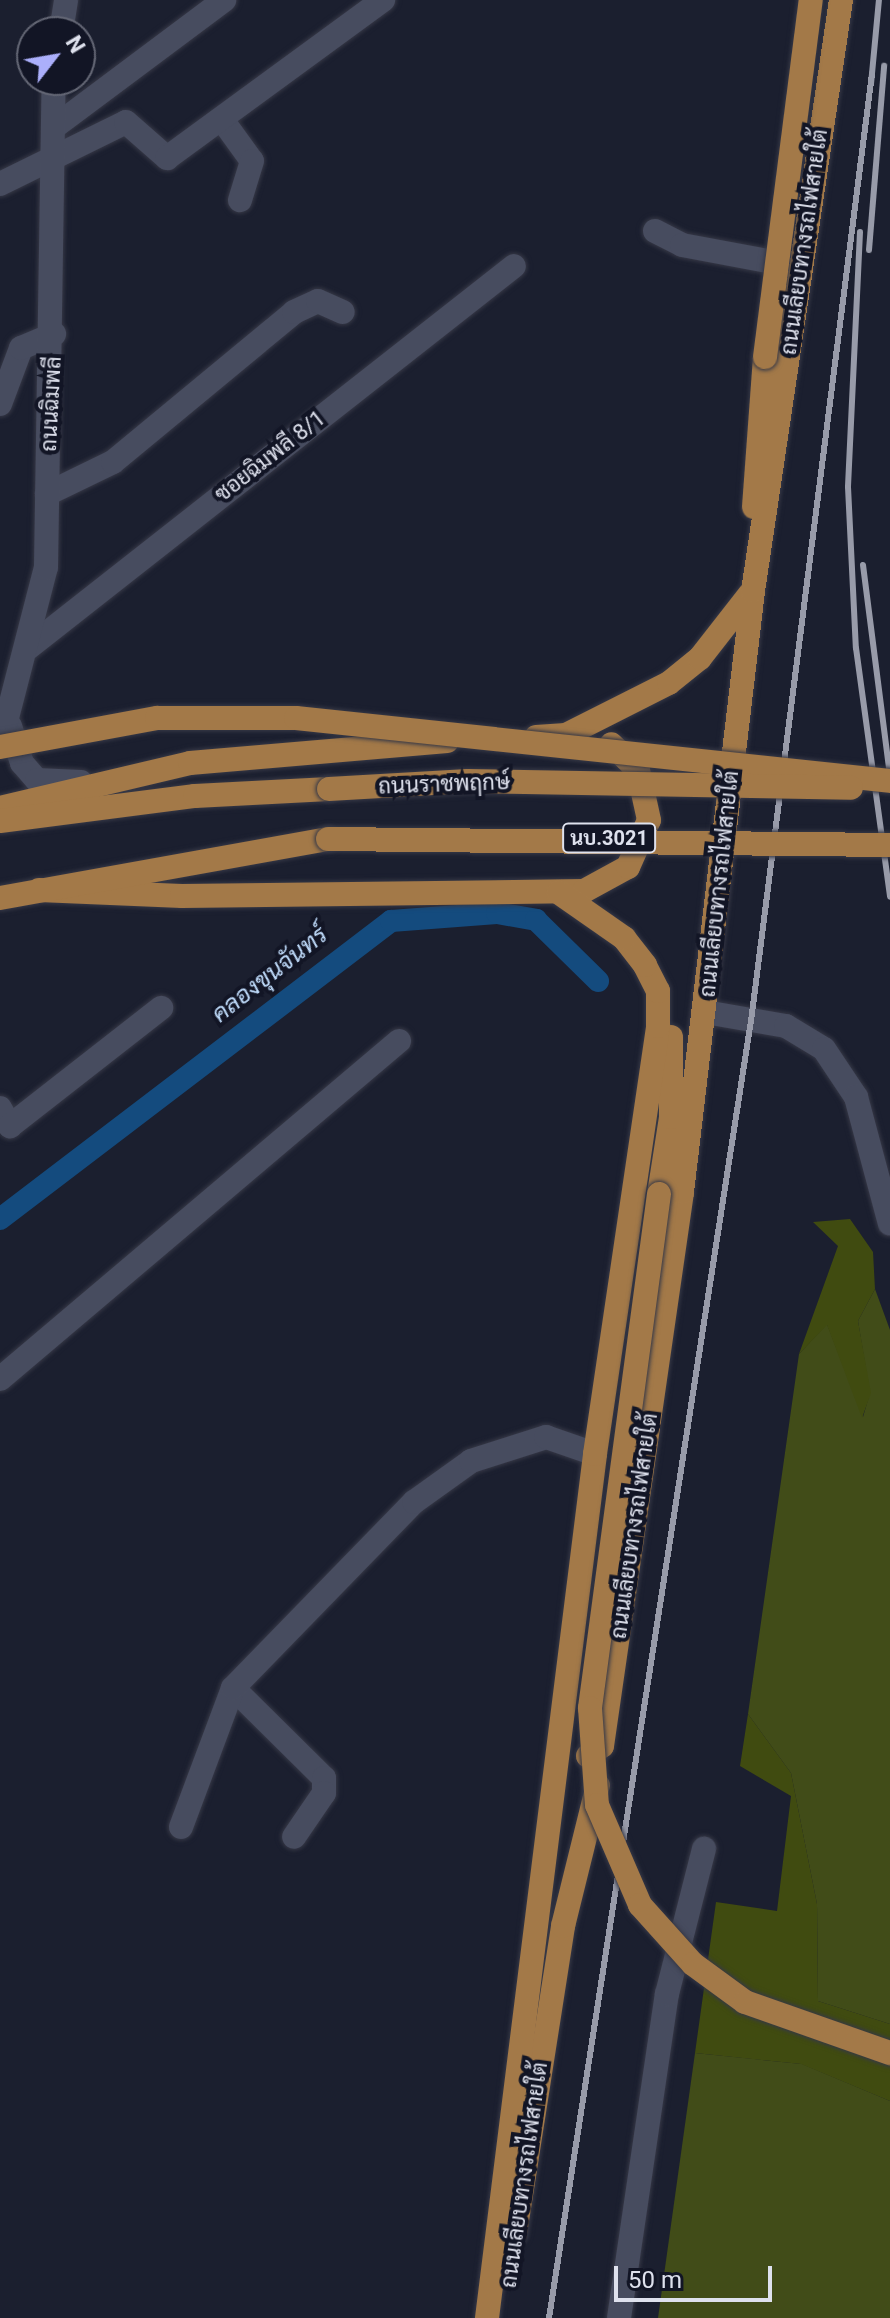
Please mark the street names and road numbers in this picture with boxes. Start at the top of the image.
street label: ถนนเลียบทางรถไฟสายใต้ [775,127,833,357]
street label: ถนนฉิมพลี [35,356,67,452]
street label: ซอยฉิมพลี 8/1 [209,405,331,507]
street label: ถนนราชพฤกษ์ [378,769,510,799]
street label: ถนนเลียบทางรถไฟสายใต้ [694,769,744,999]
road number: นบ.3021 [561,822,657,854]
street label: ถนนเลียบทางรถไฟสายใต้ [605,1411,663,1641]
street label: ถนนเลียบทางรถไฟสายใต้ [495,2060,553,2290]

